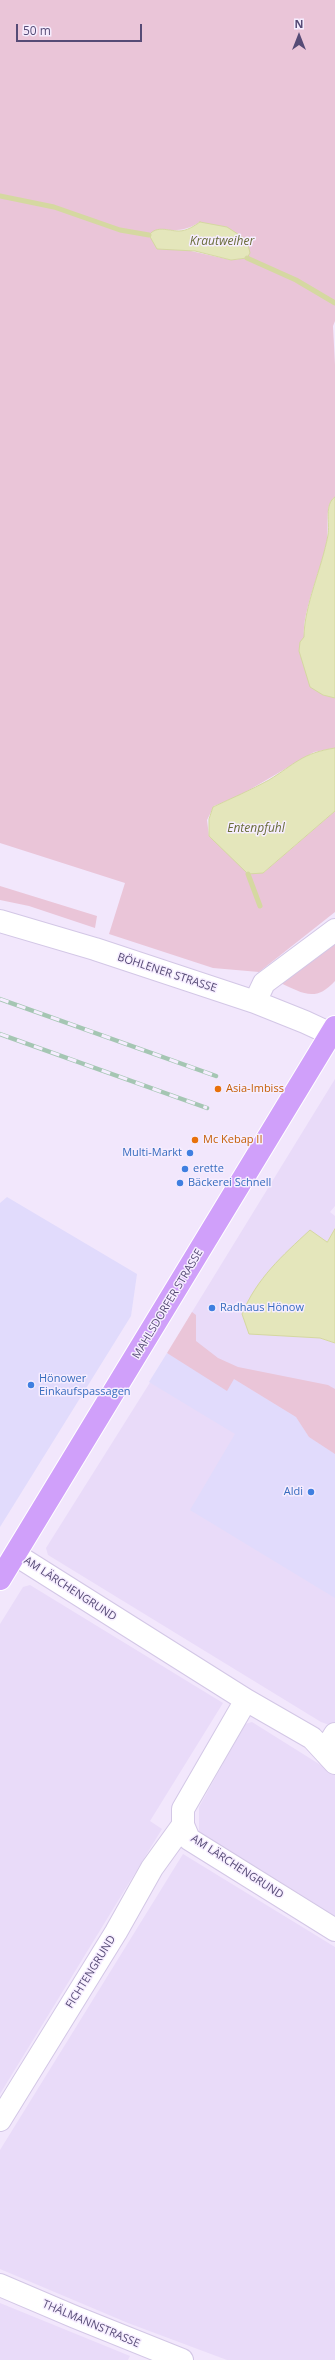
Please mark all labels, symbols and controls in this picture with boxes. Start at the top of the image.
scale bar [18,16,144,42]
north arrow [279,16,319,56]
text: N [295,16,303,31]
text: 50 m [23,22,51,39]
water label: Krautweiher [190,235,254,249]
water label: Entenpfuhl [227,822,285,836]
street label: BÖHLENER STRASSE [116,951,218,995]
place label: Asia-Imbiss [226,1082,284,1096]
marker: Asia-Imbiss [213,1084,223,1094]
place label: Mc Kebap II [203,1133,263,1147]
marker: Mc Kebap II [190,1135,200,1145]
place label: Multi-Markt [122,1146,182,1160]
marker: Multi-Markt [185,1148,195,1158]
place label: erette [193,1162,224,1176]
marker: erette [180,1164,190,1174]
place label: Bäckerei Schnell [188,1176,271,1190]
marker: Bäckerei Schnell [175,1178,185,1188]
street label: MAHLSDORFER STRASSE [130,1247,206,1361]
place label: Radhaus Hönow [220,1301,304,1315]
marker: Radhaus Hönow [207,1303,217,1313]
place label: Hönower Einkaufspassagen [39,1372,131,1398]
marker: Hönower Einkaufspassagen [26,1380,36,1390]
place label: Aldi [284,1485,303,1499]
marker: Aldi [306,1487,316,1497]
street label: AM LÄRCHENGRUND [21,1554,119,1624]
street label: AM LÄRCHENGRUND [188,1832,286,1902]
street label: FICHTENGRUND [63,1933,119,2011]
street label: THÄLMANNSTRASSE [40,2298,142,2350]

